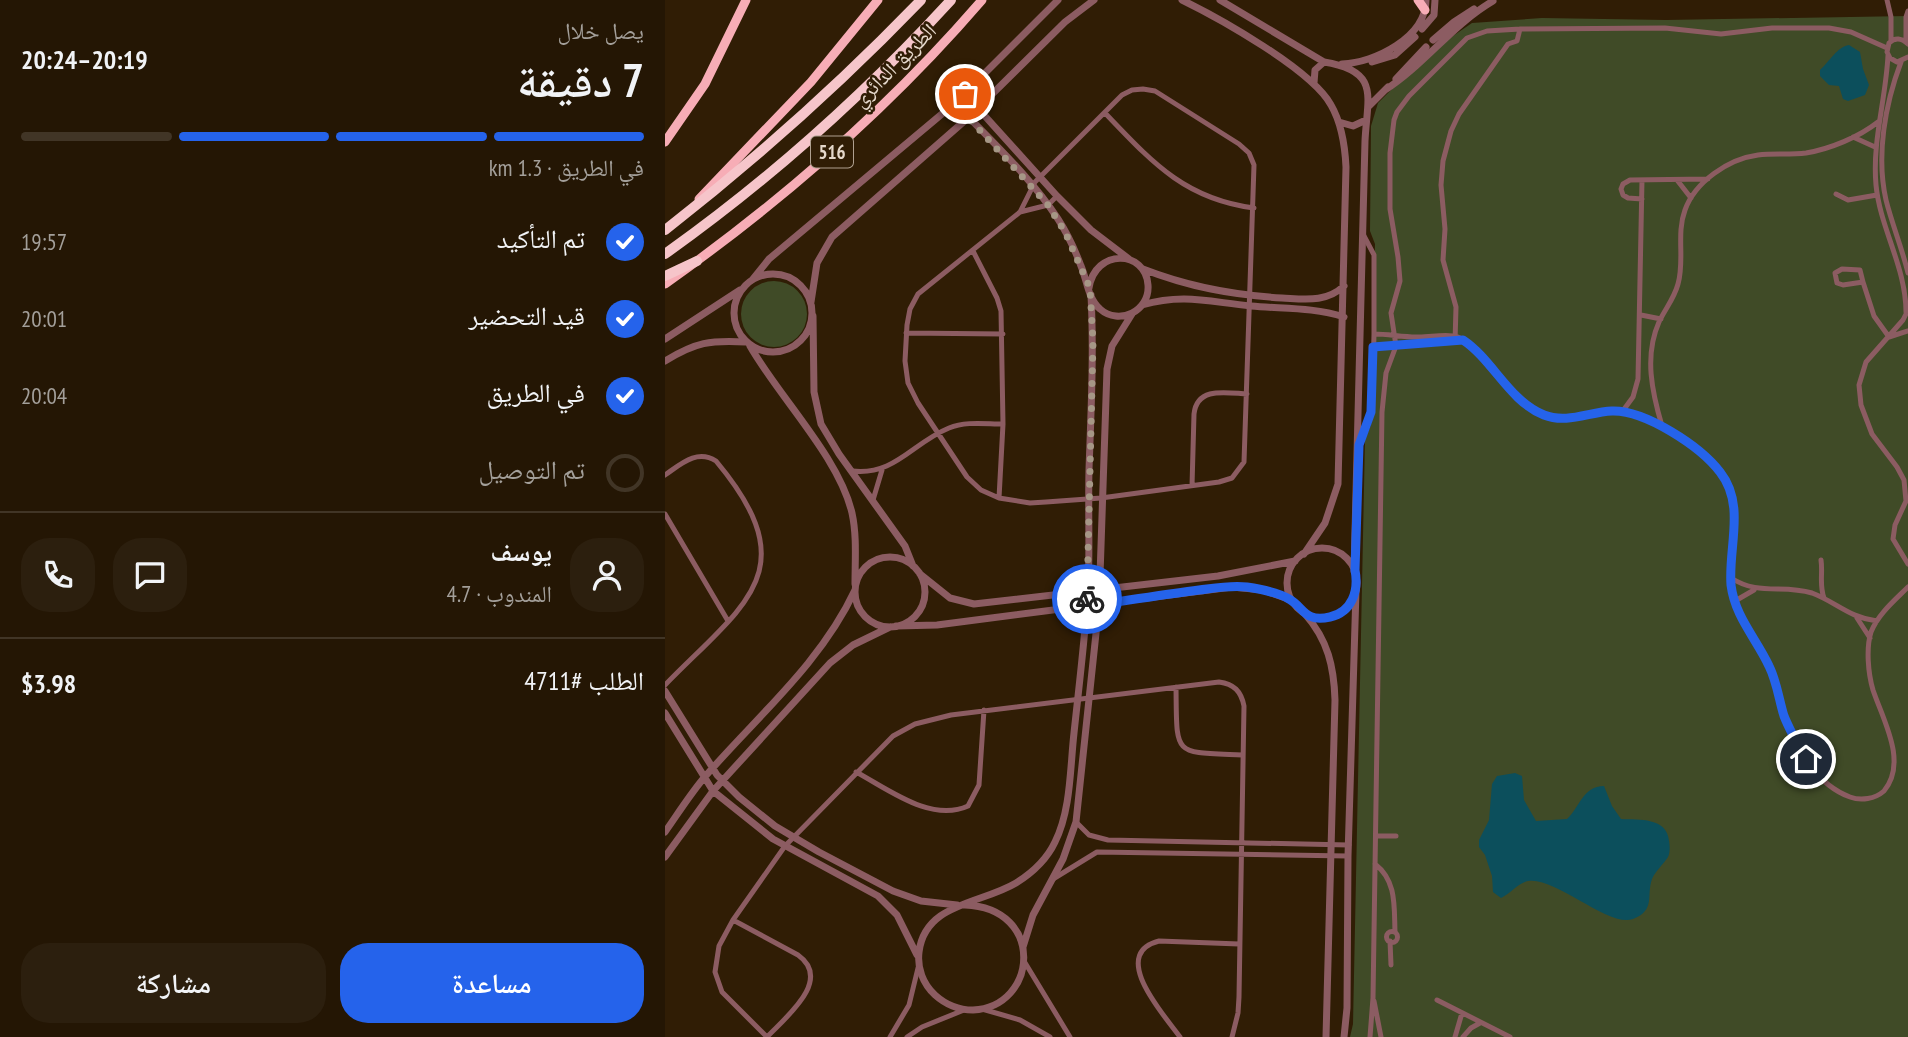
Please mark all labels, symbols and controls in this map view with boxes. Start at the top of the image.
text: يصل خلال [557,16,644,45]
street label: الطريق الدائري [846,17,944,115]
text: 20:19–20:24 [21,43,148,76]
text: 7 دقيقة [517,50,644,110]
pin [935,64,995,124]
icon: bag [946,75,984,113]
road number: 516 [811,136,853,168]
text: في الطريق · 1.3 km [489,153,644,182]
text: تم التأكيد [497,222,585,255]
icon: check [606,223,644,261]
text: 19:57 [21,227,67,256]
text: قيد التحضير [468,299,585,332]
icon: check [606,300,644,338]
text: 20:01 [21,304,67,333]
text: في الطريق [487,376,585,409]
icon: check [606,377,644,415]
text: 20:04 [21,381,67,410]
text: تم التوصيل [478,453,585,486]
text: يوسف [491,535,552,568]
button: phone [21,538,95,612]
button: chat [113,538,187,612]
button: person [570,538,644,612]
courier [1052,564,1122,634]
text: المندوب · 4.7 [447,579,552,608]
icon: bike [1068,580,1106,618]
text: الطلب #4711 [524,664,644,697]
text: $3.98 [21,667,76,700]
pin [1776,729,1836,789]
icon: home [1787,740,1825,778]
button: مشاركة [21,943,326,1023]
button: مساعدة [340,943,644,1023]

